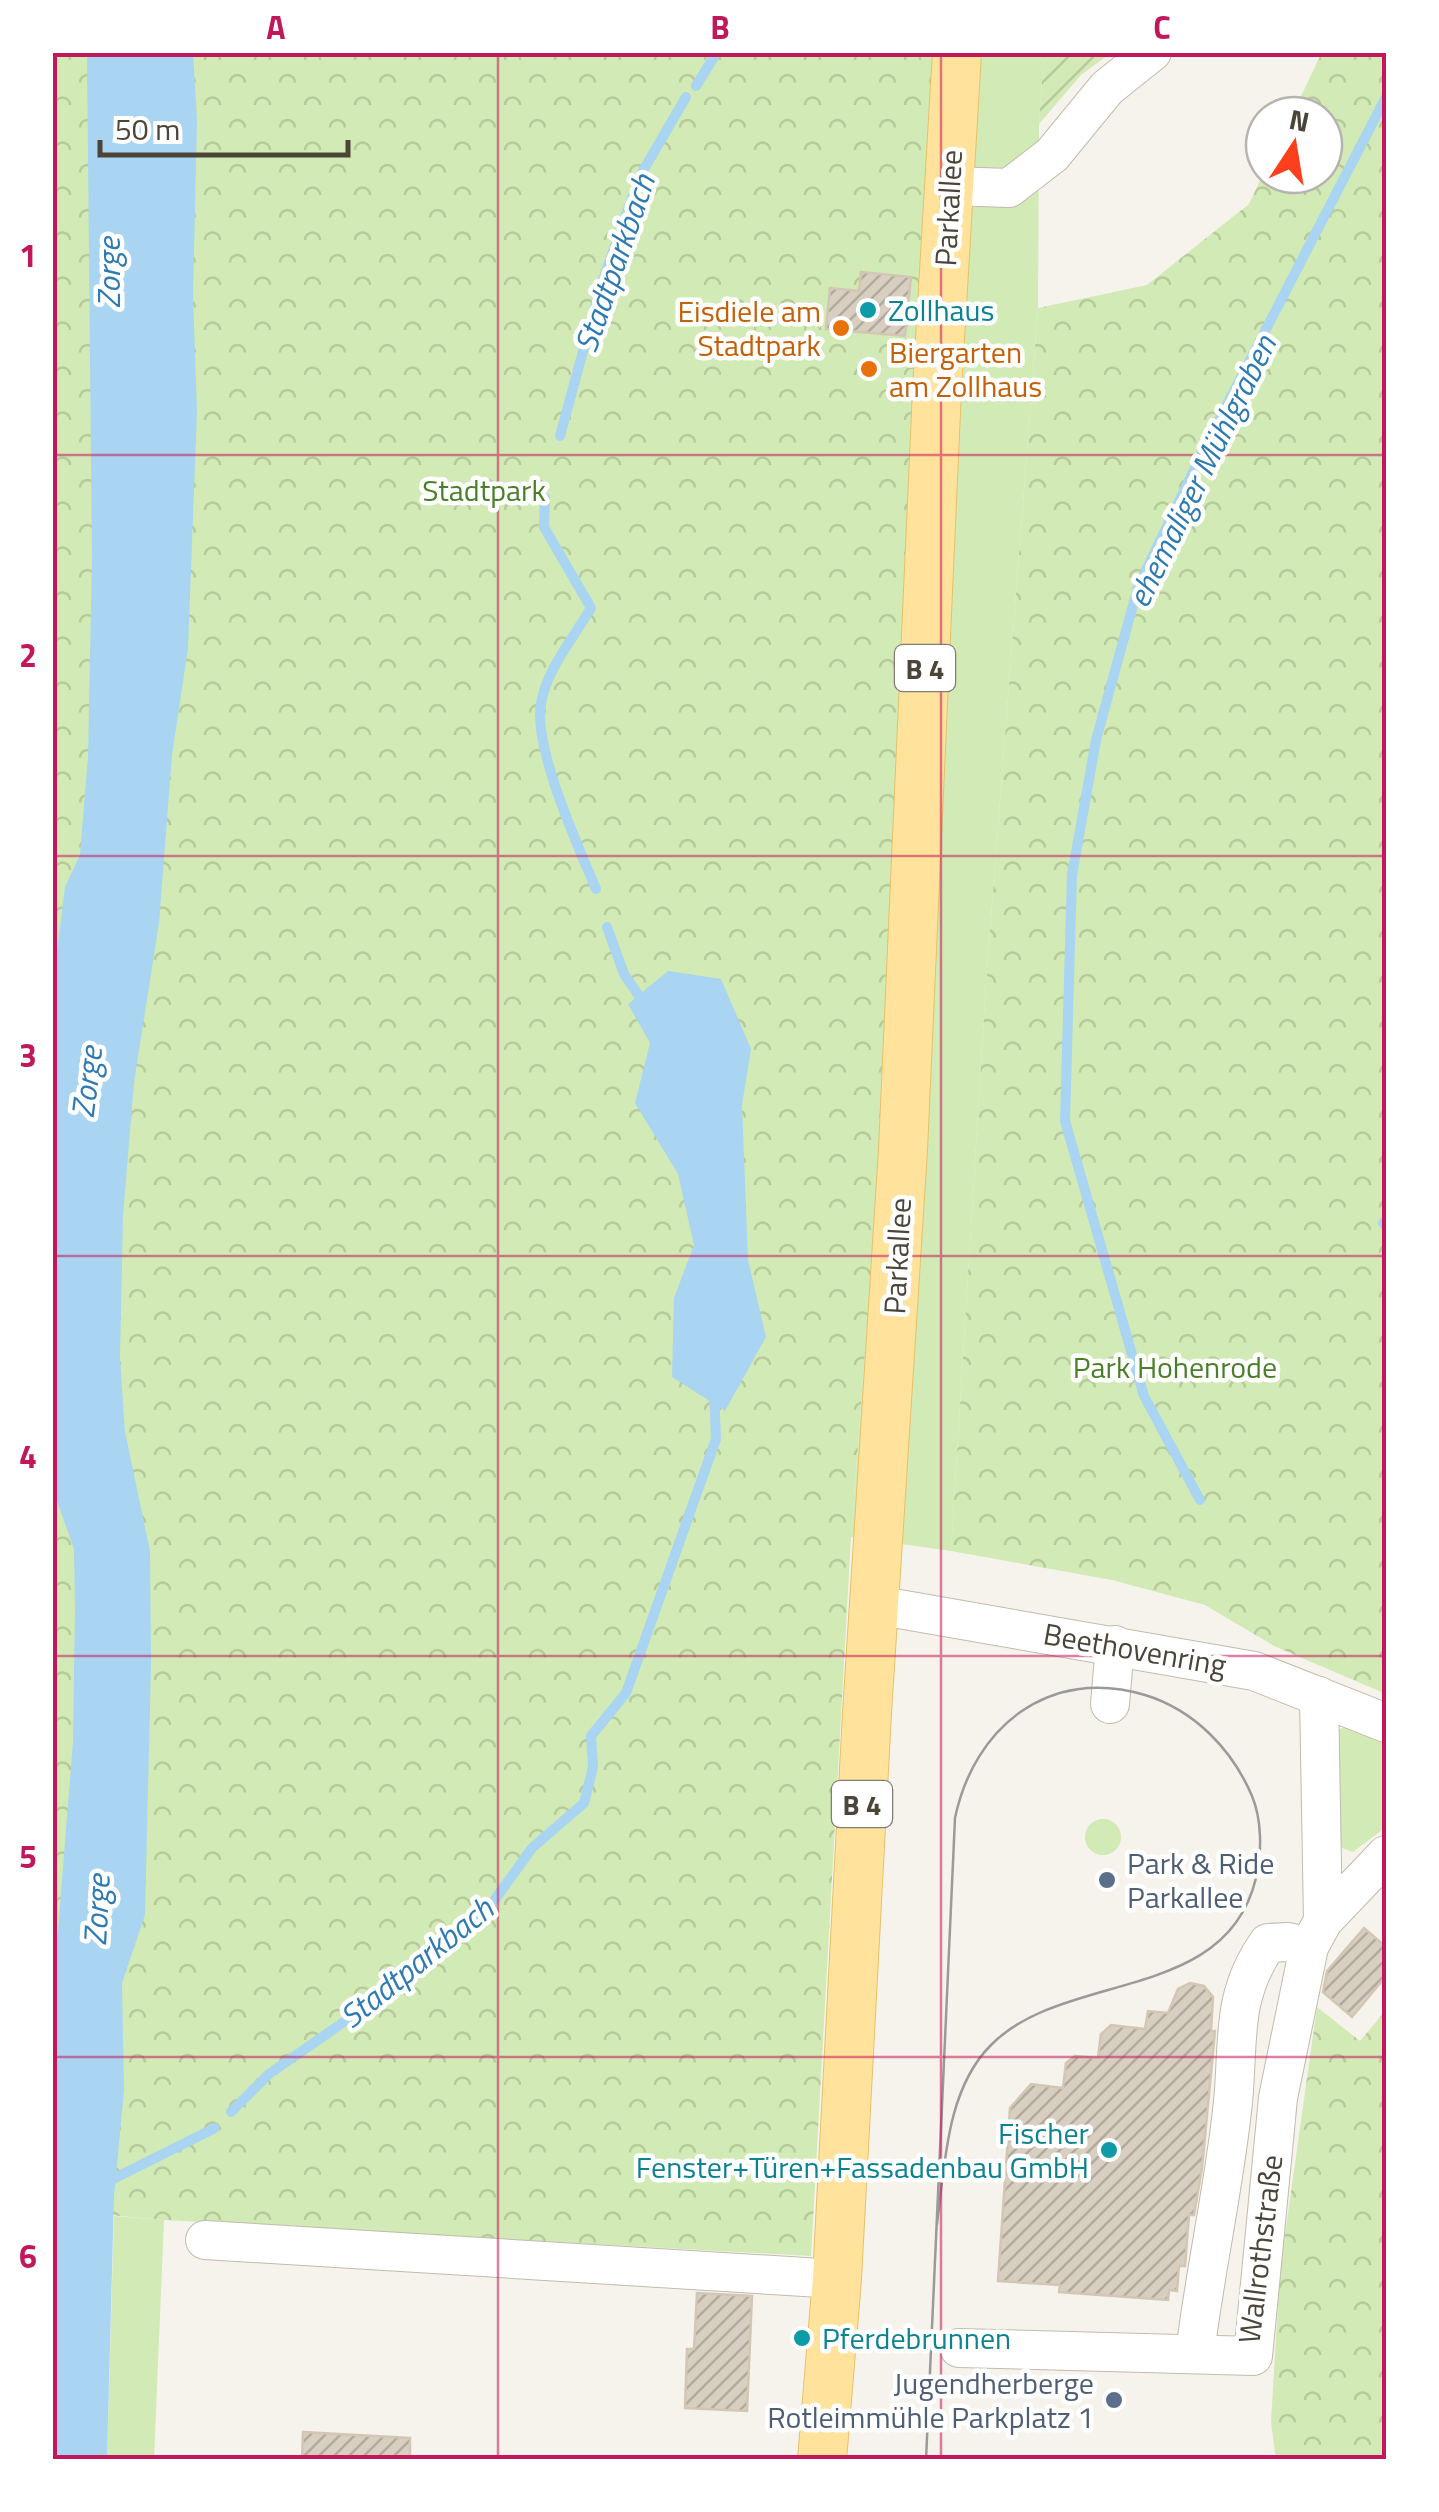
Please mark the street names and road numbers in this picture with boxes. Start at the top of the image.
street label: Parkallee [922,149,974,267]
road number: B 4 [895,645,955,691]
street label: Parkallee [871,1197,923,1315]
street label: Beethovenring [1040,1610,1230,1688]
road number: B 4 [832,1781,892,1827]
street label: Wallrothstraße [1226,2152,1294,2346]

